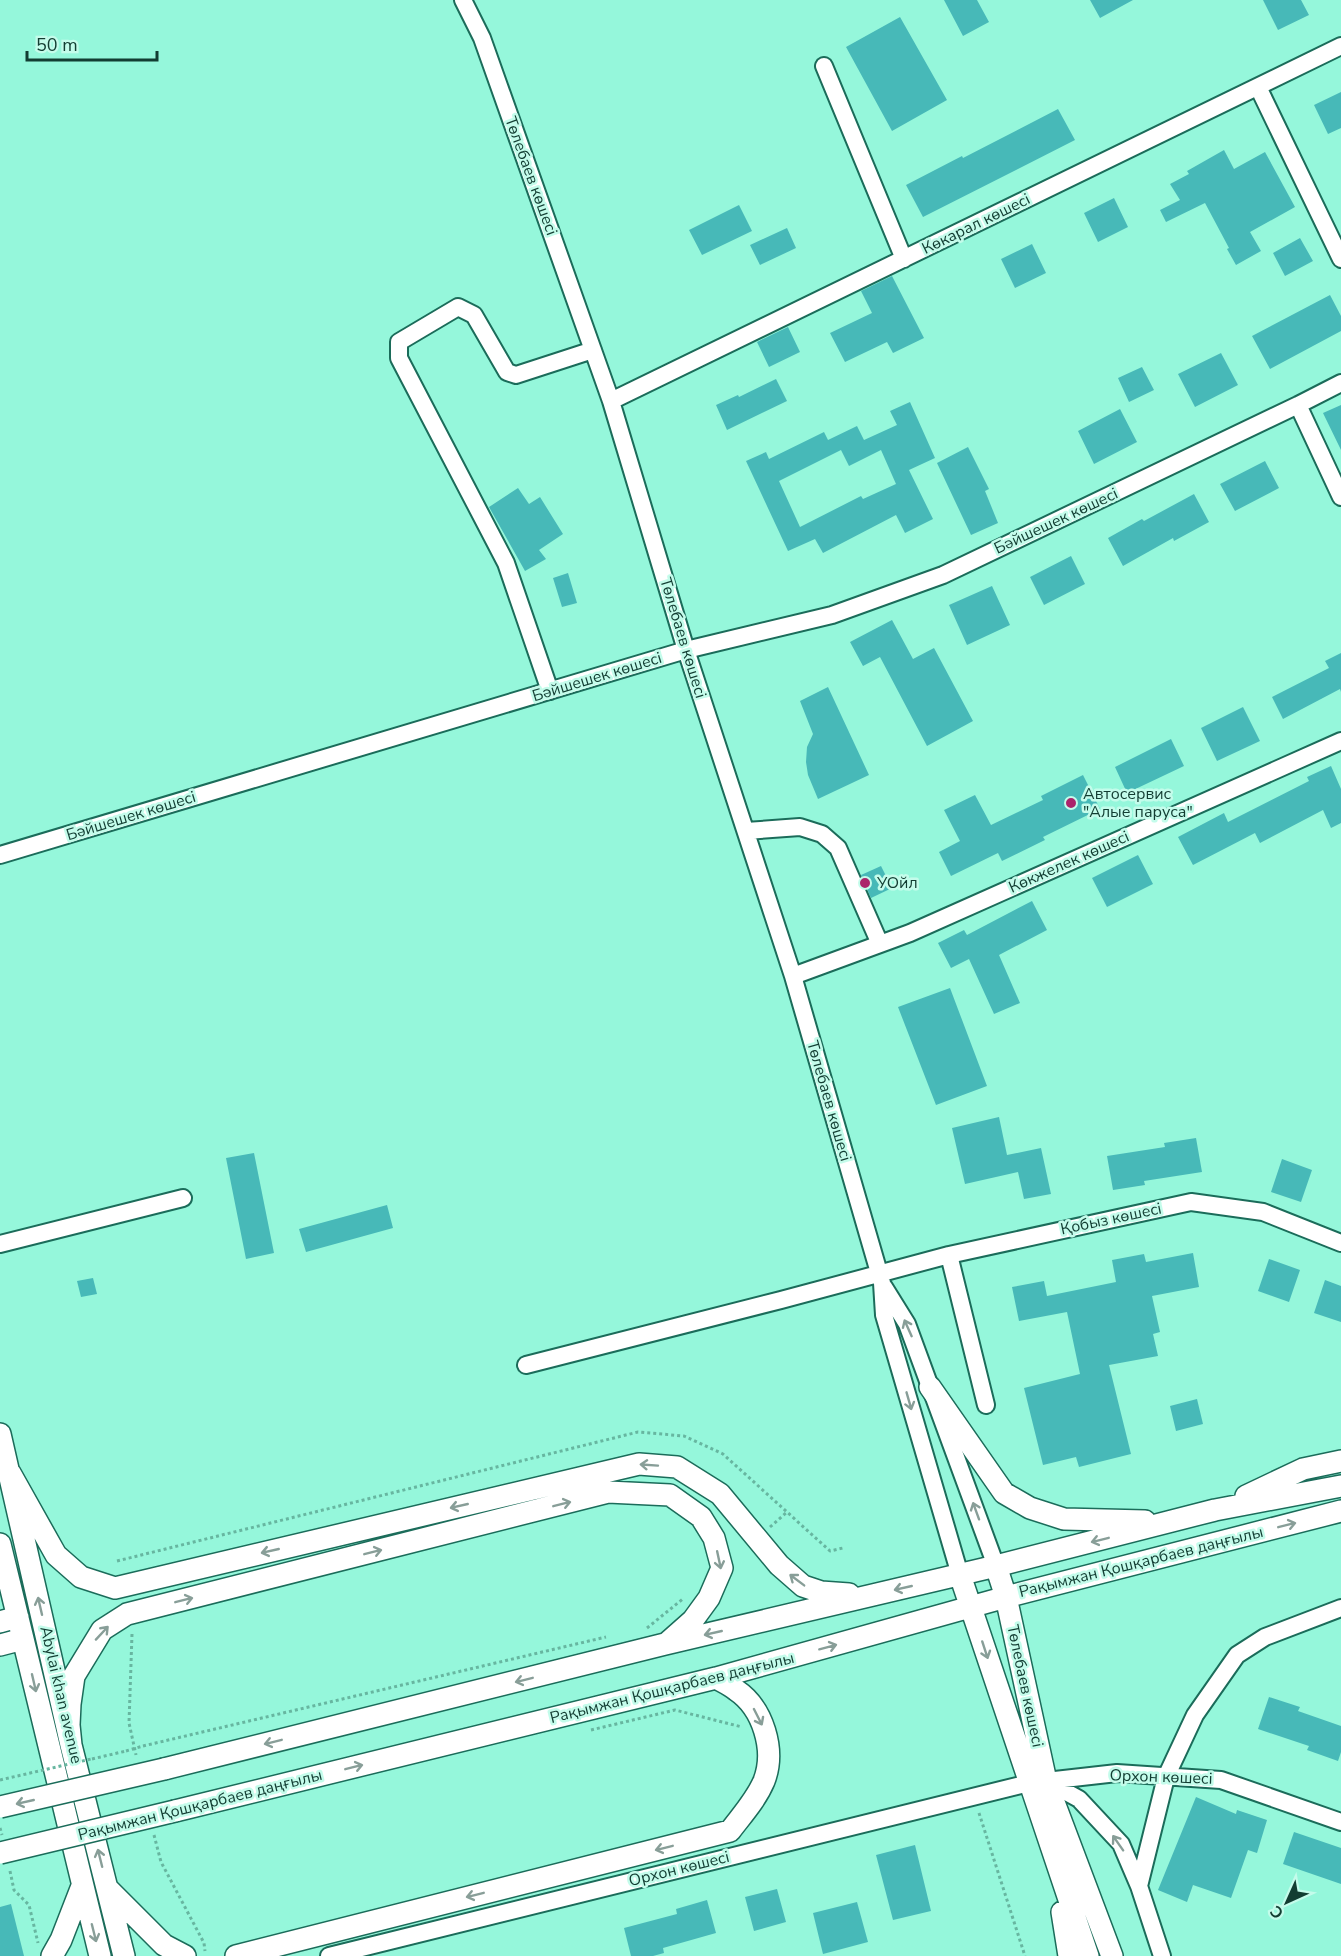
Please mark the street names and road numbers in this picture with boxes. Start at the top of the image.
street label: Төлебаев көшесі [499,114,563,238]
street label: Көкарал көшесі [918,188,1034,260]
street label: Бәйшешек көшесі [990,483,1122,559]
street label: Төлебаев көшесі [654,575,712,701]
street label: Бәйшешек көшесі [530,647,664,707]
street label: Бәйшешек көшесі [64,786,198,846]
street label: Көкжелек көшесі [1005,826,1133,898]
street label: Төлебаев көшесі [801,1038,857,1164]
street label: Қобыз көшесі [1058,1198,1164,1240]
street label: Рақымжан Қошқарбаев даңғылы [1017,1521,1265,1603]
street label: Төлебаев көшесі [1001,1623,1049,1749]
street label: Abylai khan avenue [34,1624,88,1766]
street label: Рақымжан Қошқарбаев даңғылы [548,1647,796,1729]
street label: Рақымжан Қошқарбаев даңғылы [76,1764,324,1846]
street label: Орхон көшесі [1109,1764,1213,1790]
street label: Орхон көшесі [626,1846,732,1892]

